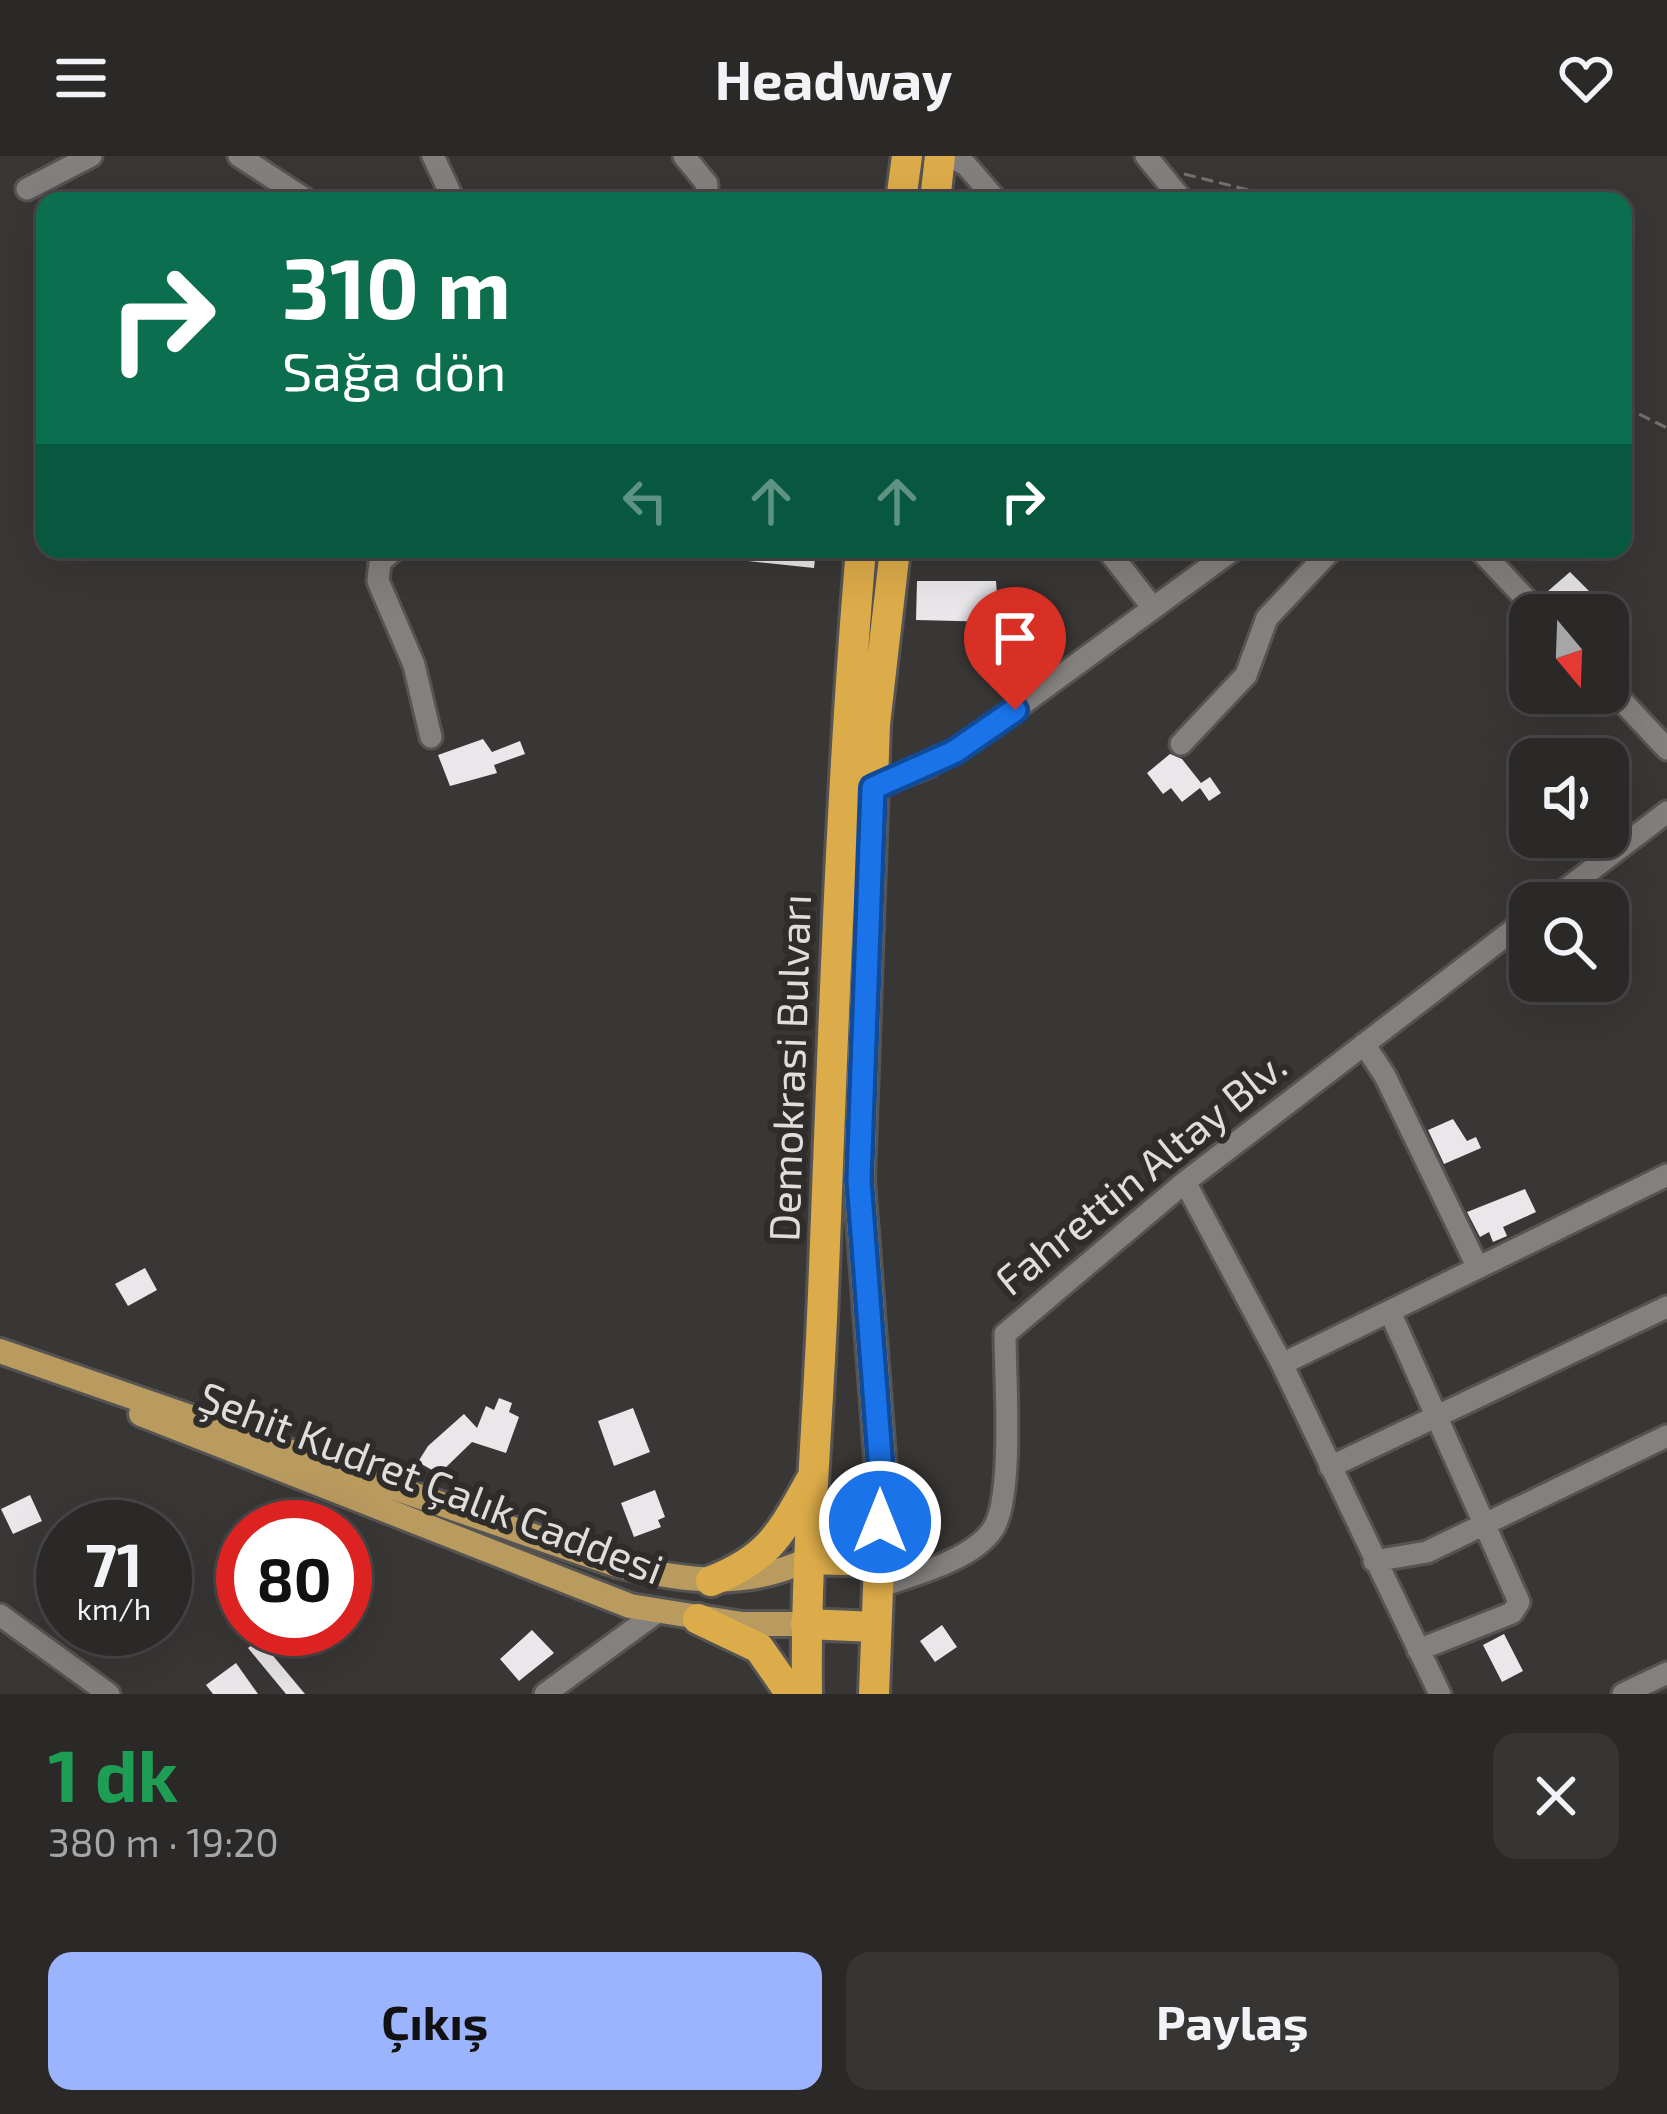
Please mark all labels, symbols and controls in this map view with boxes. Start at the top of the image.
icon: menu [48,45,114,111]
icon: heart [1553,45,1619,111]
text: Headway [715,46,952,111]
text: 310 m [282,235,511,336]
icon: right [84,240,240,396]
text: Sağa dön [282,337,506,402]
icon: left [612,468,678,534]
icon: ahead [738,468,804,534]
icon: ahead [864,468,930,534]
icon: right [990,468,1056,534]
pin [964,587,1066,710]
north arrow [1509,594,1629,714]
map controls [1509,594,1629,1002]
icon: arrive [982,605,1048,671]
button: sound [1509,738,1629,858]
button: search [1509,882,1629,1002]
street label: Demokrasi Bulvarı [757,893,819,1242]
street label: Fahrettin Altay Blv. [984,1039,1295,1304]
street label: Şehit Kudret Çalık Caddesi [192,1369,671,1596]
position arrow [817,1459,943,1585]
speed limit sign: 80 [216,1500,372,1656]
text: 71 [85,1527,143,1599]
text: km/h [77,1590,151,1626]
text: 1 dk [48,1730,178,1816]
button: close [1493,1733,1619,1859]
text: 380 m · 19:20 [48,1818,279,1865]
button: Çıkış [48,1952,822,2090]
button: Paylaş [846,1952,1619,2090]

